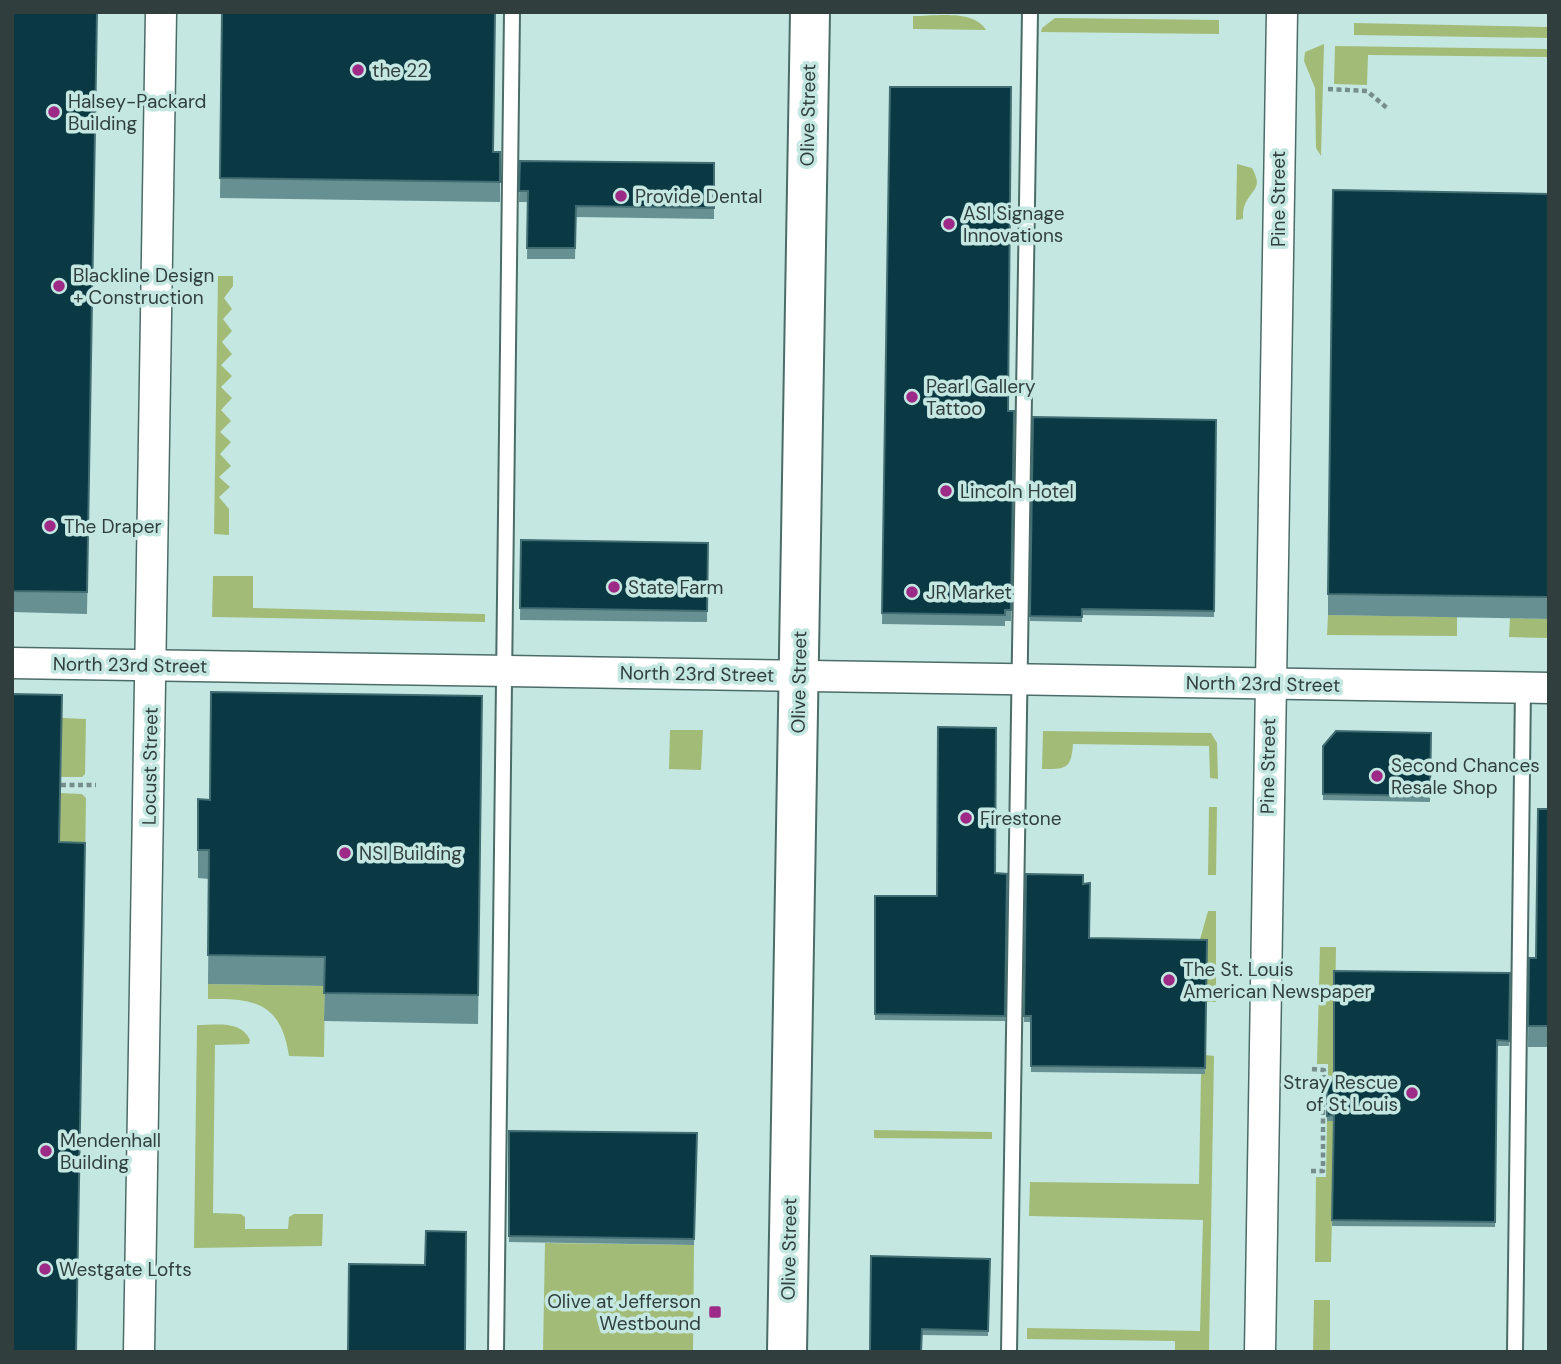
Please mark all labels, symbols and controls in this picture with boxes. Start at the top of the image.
place label: the 22 [372,58,428,83]
marker: the 22 [350,62,366,78]
street label: Olive Street [795,63,821,167]
place label: Halsey-Packard Building [68,89,207,136]
marker: Halsey-Packard Building [46,104,62,120]
street label: Pine Street [1266,151,1291,247]
place label: Provide Dental [635,184,763,209]
marker: Provide Dental [613,188,629,204]
place label: ASI Signage Innovations [963,201,1065,248]
marker: ASI Signage Innovations [941,216,957,232]
place label: Blackline Design + Construction [73,263,215,310]
marker: Blackline Design + Construction [51,278,67,294]
place label: Pearl Gallery Tattoo [926,374,1036,421]
marker: Pearl Gallery Tattoo [904,389,920,405]
place label: Lincoln Hotel [960,479,1074,504]
marker: Lincoln Hotel [938,483,954,499]
place label: The Draper [64,514,162,539]
marker: The Draper [42,518,58,534]
place label: State Farm [628,575,723,600]
marker: State Farm [606,579,622,595]
place label: JR Market [926,580,1012,605]
marker: JR Market [904,584,920,600]
street label: Olive Street [786,630,812,734]
street label: North 23rd Street [53,651,207,679]
street label: North 23rd Street [620,660,774,688]
street label: North 23rd Street [1186,670,1340,698]
street label: Locust Street [136,707,164,825]
street label: Pine Street [1255,718,1281,814]
place label: Second Chances Resale Shop [1391,753,1540,800]
marker: Second Chances Resale Shop [1369,768,1385,784]
place label: Firestone [980,806,1061,831]
marker: Firestone [958,810,974,826]
place label: NSI Building [359,841,462,866]
marker: NSI Building [337,845,353,861]
place label: The St. Louis American Newspaper [1183,957,1372,1004]
marker: The St. Louis American Newspaper [1161,972,1177,988]
place label: Stray Rescue of St Louis [1283,1070,1398,1117]
marker: Stray Rescue of St Louis [1404,1085,1420,1101]
place label: Mendenhall Building [60,1128,161,1175]
marker: Mendenhall Building [38,1143,54,1159]
street label: Olive Street [776,1197,802,1301]
place label: Westgate Lofts [59,1257,192,1282]
marker: Westgate Lofts [37,1261,53,1277]
place label: Olive at Jefferson Westbound [547,1289,701,1336]
marker: Olive at Jefferson Westbound [707,1304,723,1320]

